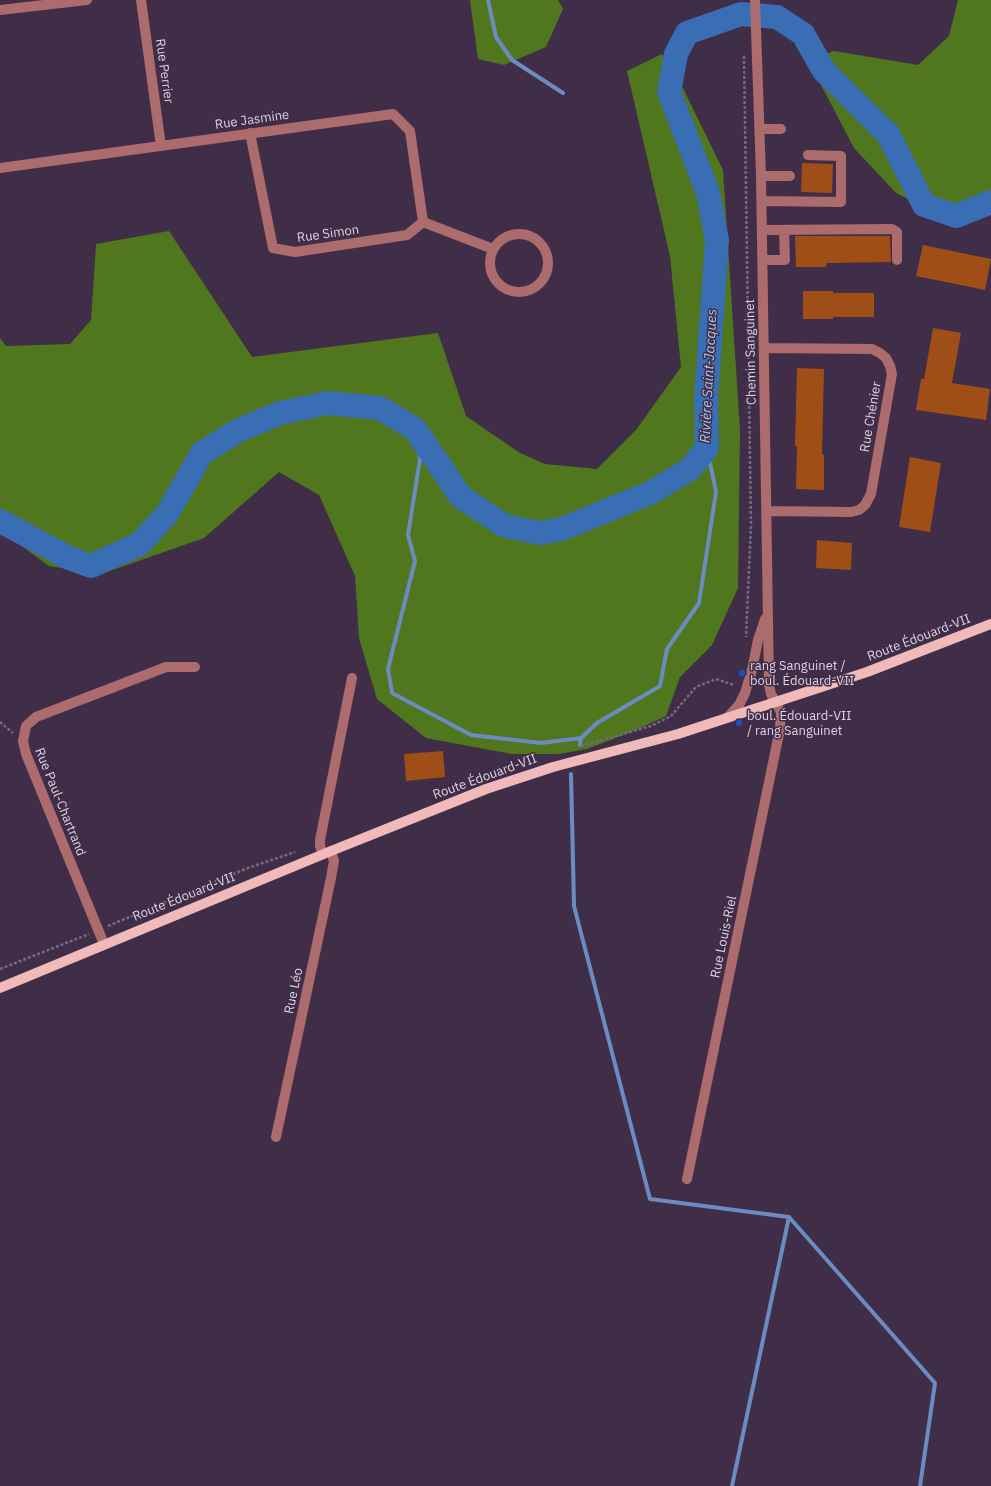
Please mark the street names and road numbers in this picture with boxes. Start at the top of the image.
street label: Rue Perrier [152,38,176,104]
street label: Rue Jasmine [214,107,290,133]
street label: Rue Simon [296,222,360,246]
street label: Chemin Sanguinet [742,299,760,405]
street label: Rue Chénier [857,381,885,453]
street label: Route Édouard-VII [865,611,973,665]
street label: Rue Paul-Chartrand [31,746,89,858]
street label: Route Édouard-VII [431,751,539,803]
street label: Route Édouard-VII [130,869,238,925]
street label: Rue Louis-Riel [708,894,740,980]
street label: Rue Léo [282,967,306,1015]

